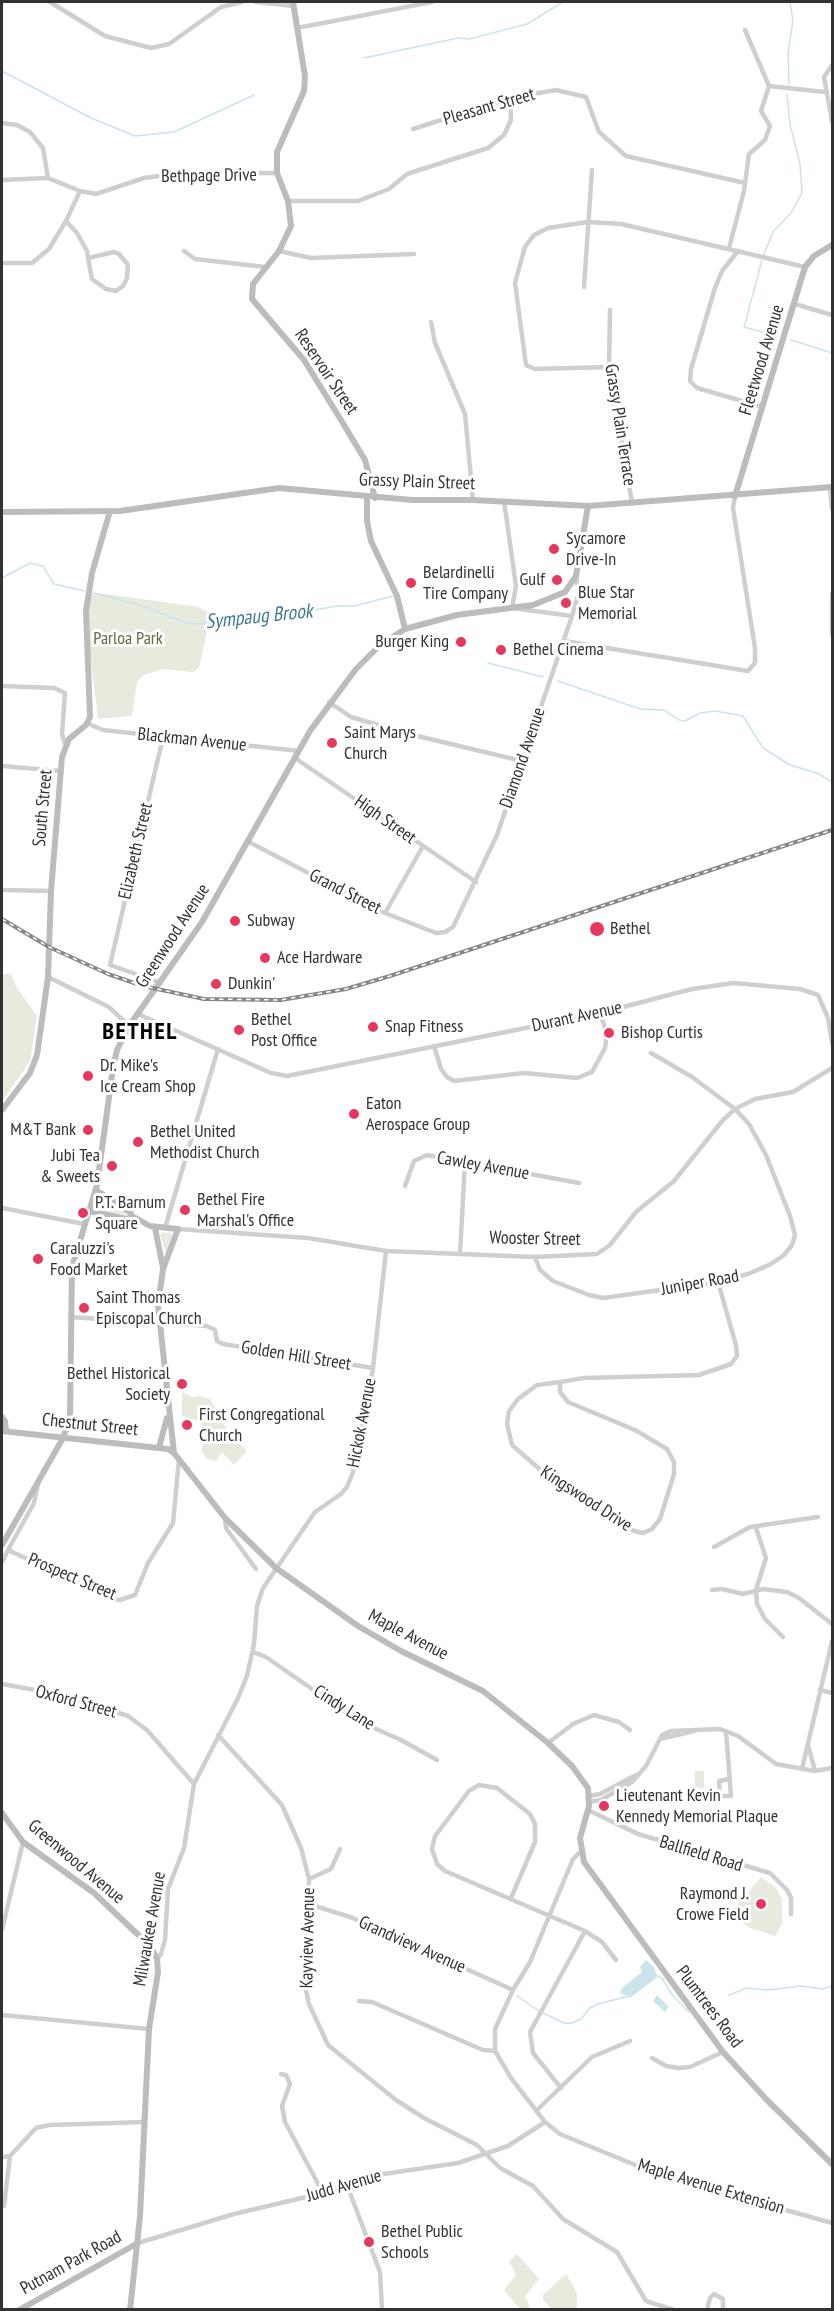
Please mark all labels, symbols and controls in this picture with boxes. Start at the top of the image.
street label: Pleasant Street [441,84,537,130]
street label: Bethpage Drive [161,164,257,188]
street label: Fleetwood Avenue [735,302,789,418]
street label: Reservoir Street [290,325,362,419]
street label: Grassy Plain Terrace [600,363,640,487]
street label: Grassy Plain Street [359,469,475,495]
place label: Sycamore Drive-In [566,528,626,570]
marker: Sycamore Drive-In [547,542,561,556]
place label: Belardinelli Tire Company [423,562,508,604]
place label: Gulf [520,569,545,591]
marker: Gulf [550,573,564,587]
marker: Belardinelli Tire Company [404,576,418,590]
place label: Blue Star Memorial [578,582,637,624]
marker: Blue Star Memorial [559,596,573,610]
water label: Sympaug Brook [204,599,314,635]
park label: Parloa Park [93,628,163,650]
place label: Burger King [375,631,449,653]
marker: Burger King [454,635,468,649]
place label: Bethel Cinema [513,639,604,661]
marker: Bethel Cinema [494,643,508,657]
street label: Diamond Avenue [496,705,550,811]
place label: Saint Marys Church [344,722,416,764]
street label: Blackman Avenue [136,724,248,756]
marker: Saint Marys Church [325,736,339,750]
street label: South Street [29,769,57,847]
street label: High Street [350,791,420,849]
street label: Elizabeth Street [114,800,158,902]
street label: Grand Street [305,865,385,919]
street label: Greenwood Avenue [131,880,215,992]
place label: Subway [247,910,295,932]
marker: Subway [228,914,242,928]
place label: Bethel [610,918,650,940]
marker: Bethel [588,920,606,938]
place label: Ace Hardware [277,947,362,969]
marker: Ace Hardware [258,951,272,965]
place label: Dunkin' [228,973,275,995]
marker: Dunkin' [209,977,223,991]
street label: Durant Avenue [530,997,624,1037]
place label: Bethel Post Office [251,1009,317,1052]
place label: Snap Fitness [385,1016,463,1038]
district label: BETHEL [102,1018,178,1046]
marker: Snap Fitness [366,1020,380,1034]
place label: Bishop Curtis [621,1022,703,1044]
marker: Bethel Post Office [232,1023,246,1037]
marker: Bishop Curtis [602,1026,616,1040]
place label: Dr. Mike's Ice Cream Shop [100,1055,196,1098]
marker: Dr. Mike's Ice Cream Shop [81,1069,95,1083]
place label: Eaton Aerospace Group [366,1093,470,1136]
marker: Eaton Aerospace Group [347,1107,361,1121]
place label: M&T Bank [10,1119,76,1141]
place label: Bethel United Methodist Church [150,1121,259,1164]
marker: M&T Bank [81,1123,95,1137]
marker: Bethel United Methodist Church [131,1135,145,1149]
place label: Jubi Tea & Sweets [40,1145,100,1188]
street label: Cawley Avenue [435,1147,531,1185]
marker: Jubi Tea & Sweets [105,1159,119,1173]
place label: Bethel Fire Marshal's Office [197,1189,294,1232]
place label: P.T. Barnum Square [95,1192,166,1234]
marker: Bethel Fire Marshal's Office [178,1203,192,1217]
marker: P.T. Barnum Square [76,1206,90,1220]
street label: Wooster Street [489,1227,581,1251]
place label: Caraluzzi's Food Market [50,1238,127,1280]
marker: Caraluzzi's Food Market [31,1252,45,1266]
street label: Juniper Road [659,1266,741,1300]
place label: Saint Thomas Episcopal Church [96,1287,202,1330]
marker: Saint Thomas Episcopal Church [77,1301,91,1315]
street label: Golden Hill Street [240,1337,352,1375]
place label: Bethel Historical Society [67,1363,170,1406]
street label: Hickok Avenue [343,1376,381,1470]
marker: Bethel Historical Society [175,1377,189,1391]
place label: First Congregational Church [199,1404,324,1446]
street label: Chestnut Street [41,1409,139,1441]
marker: First Congregational Church [180,1418,194,1432]
street label: Kingswood Drive [536,1461,636,1537]
street label: Prospect Street [25,1549,119,1605]
street label: Maple Avenue [364,1605,452,1665]
street label: Oxford Street [33,1681,119,1723]
street label: Cindy Lane [309,1681,379,1735]
place label: Lieutenant Kevin Kennedy Memorial Plaque [616,1785,778,1828]
marker: Lieutenant Kevin Kennedy Memorial Plaque [597,1799,611,1813]
street label: Greenwood Avenue [23,1815,129,1909]
street label: Ballfield Road [657,1831,745,1877]
street label: Milwaukee Avenue [129,1870,171,1988]
place label: Raymond J. Crowe Field [676,1883,749,1926]
street label: Kayview Avenue [296,1887,320,1989]
marker: Raymond J. Crowe Field [754,1897,768,1911]
street label: Grandview Avenue [355,1912,469,1978]
street label: Plumtrees Road [671,1962,747,2052]
street label: Maple Avenue Extension [635,2154,787,2220]
street label: Judd Avenue [304,2165,384,2207]
place label: Bethel Public Schools [381,2221,463,2264]
street label: Putnam Park Road [17,2226,125,2300]
marker: Bethel Public Schools [362,2235,376,2249]

